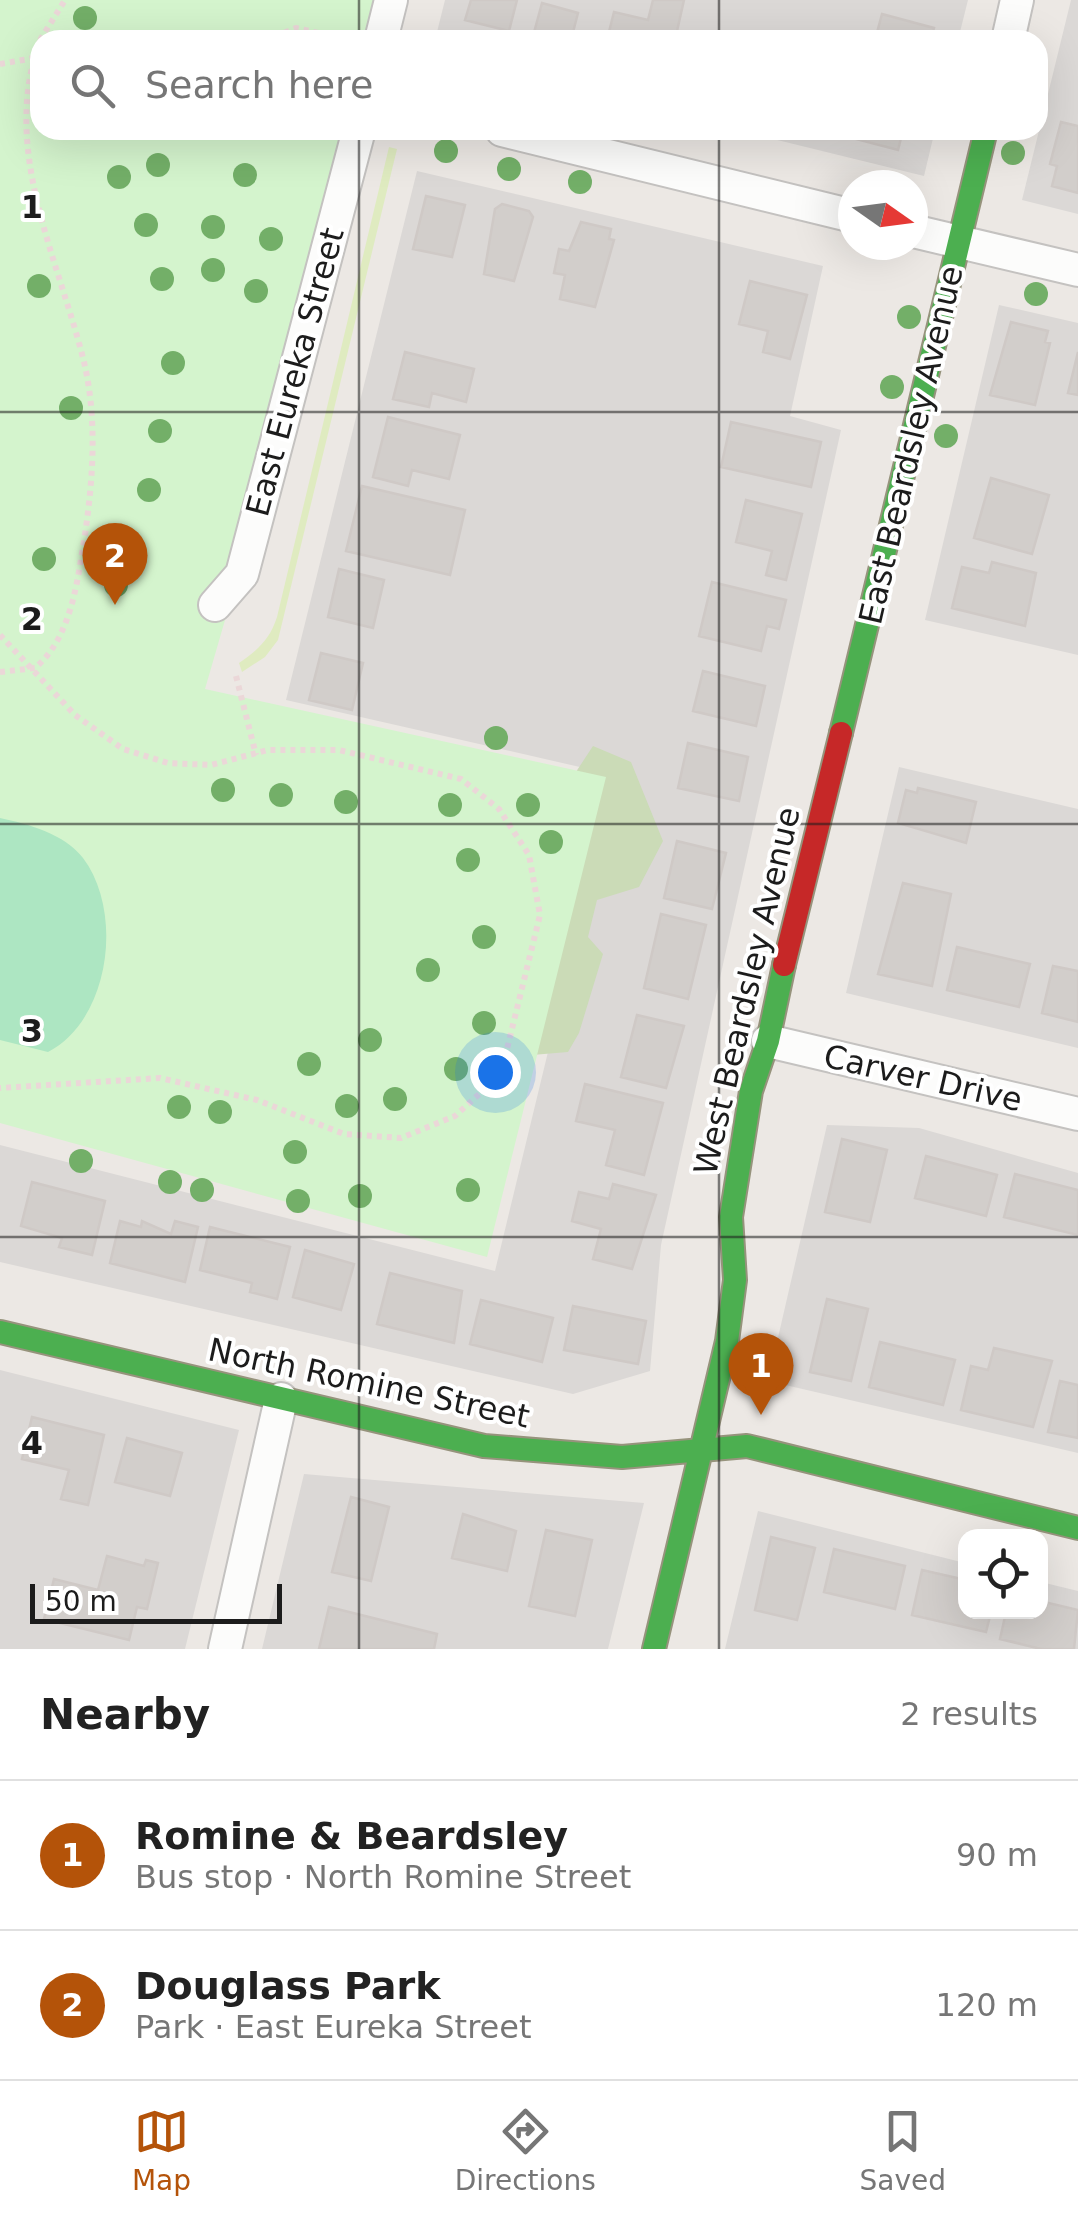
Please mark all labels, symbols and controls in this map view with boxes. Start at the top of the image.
search box [30,30,1048,140]
icon: search [65,58,120,113]
text: Search here [145,63,373,107]
north arrow [838,170,928,260]
text: 1 [21,188,43,226]
street label: East Eureka Street [238,224,352,520]
street label: East Beardsley Avenue [851,262,971,628]
pin: 2 [82,522,148,605]
text: 2 [21,600,43,638]
street label: West Beardsley Avenue [686,803,808,1179]
text: 3 [21,1012,43,1050]
street label: Carver Drive [820,1037,1026,1119]
your location [470,1047,521,1098]
street label: North Romine Street [205,1330,533,1436]
pin: 1 [728,1332,794,1415]
text: 4 [21,1424,43,1462]
map controls [958,1529,1048,1619]
button: locate [958,1529,1048,1619]
scale bar [30,1579,282,1624]
text: 50 m [45,1585,117,1618]
text: Nearby [40,1690,210,1739]
text: 2 results [900,1695,1038,1733]
text: Romine & Beardsley [135,1814,568,1858]
text: 1 [61,1836,84,1874]
text: 90 m [956,1836,1038,1874]
text: Bus stop · North Romine Street [135,1858,631,1896]
text: Douglass Park [135,1964,441,2008]
text: 2 [61,1986,84,2024]
text: 120 m [936,1986,1038,2024]
text: Park · East Eureka Street [135,2008,532,2046]
tab: Map [132,2104,191,2197]
tab: Directions [455,2104,596,2197]
tab: Saved [860,2104,946,2197]

